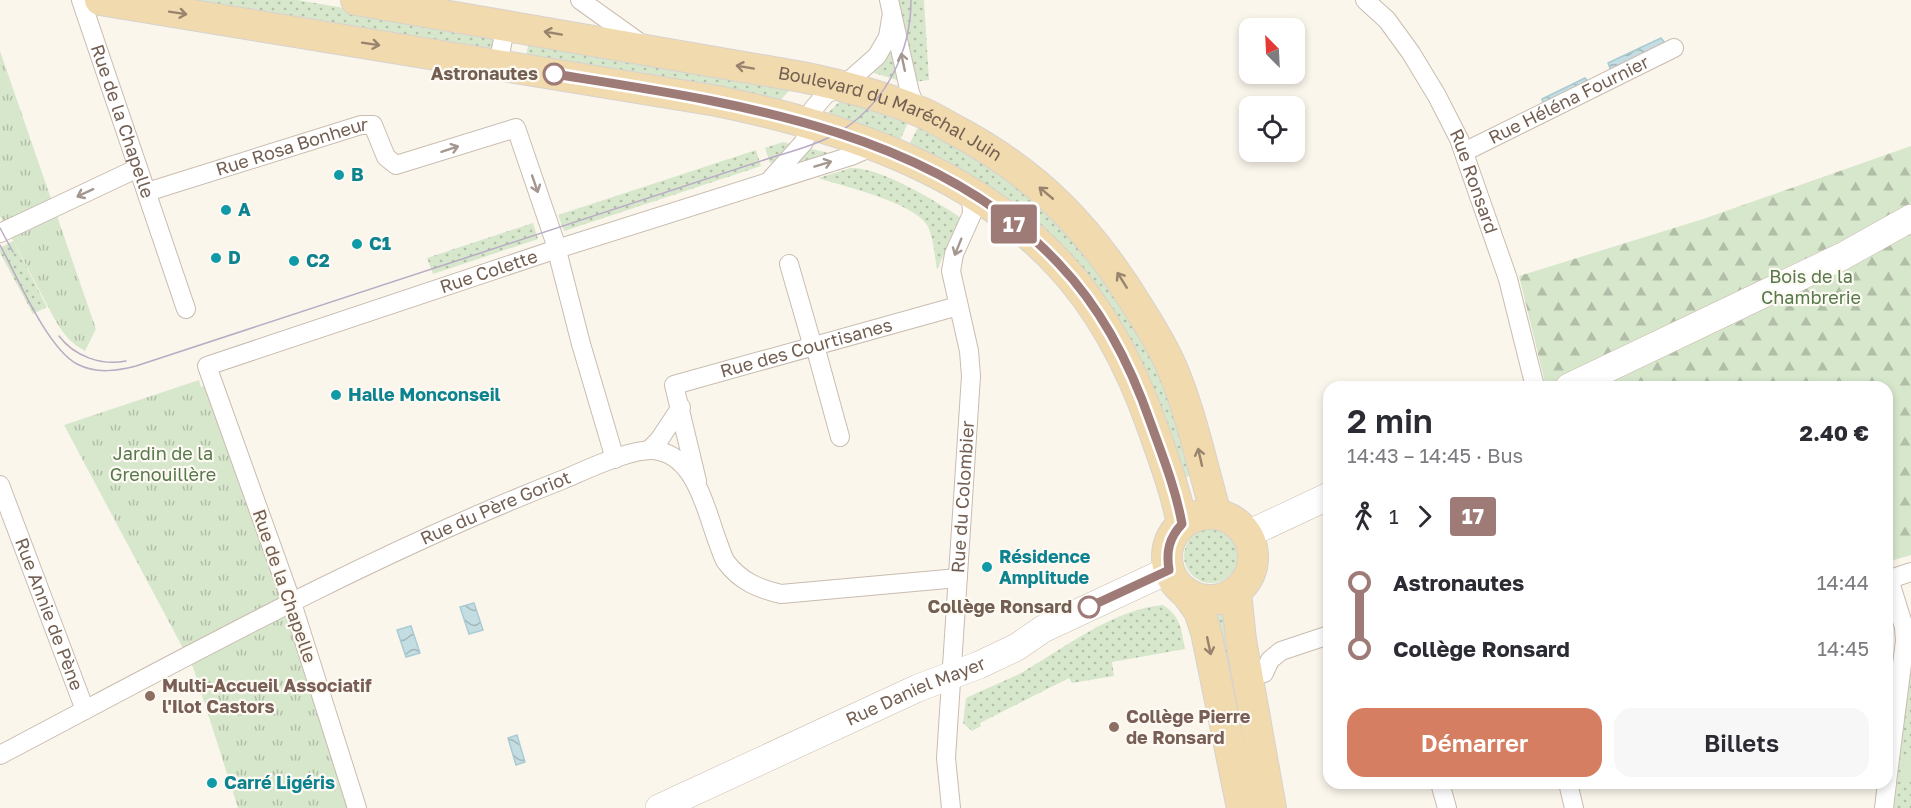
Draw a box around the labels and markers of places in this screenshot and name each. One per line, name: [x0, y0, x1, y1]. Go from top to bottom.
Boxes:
place label: Astronautes: [431, 62, 538, 84]
marker: Astronautes: [543, 63, 565, 85]
place label: B: [351, 164, 364, 186]
marker: B: [332, 168, 346, 182]
place label: A: [238, 198, 251, 220]
marker: A: [219, 203, 233, 217]
place label: C1: [369, 232, 391, 254]
marker: C1: [350, 237, 364, 251]
place label: D: [228, 246, 241, 268]
place label: C2: [306, 249, 330, 271]
marker: D: [209, 251, 223, 265]
marker: C2: [287, 254, 301, 268]
place label: Halle Monconseil: [348, 383, 501, 405]
marker: Halle Monconseil: [329, 388, 343, 402]
place label: Résidence Amplitude: [999, 545, 1091, 588]
marker: Résidence Amplitude: [980, 560, 994, 574]
place label: Collège Ronsard: [927, 595, 1072, 617]
marker: Collège Ronsard: [1078, 596, 1100, 618]
place label: Multi-Accueil Associatif l'Ilot Castors: [162, 674, 372, 717]
marker: Multi-Accueil Associatif l'Ilot Castors: [143, 689, 157, 703]
place label: Collège Pierre de Ronsard: [1126, 705, 1251, 748]
marker: Collège Pierre de Ronsard: [1107, 720, 1121, 734]
place label: Carré Ligéris: [224, 771, 335, 793]
marker: Carré Ligéris: [205, 776, 219, 790]

